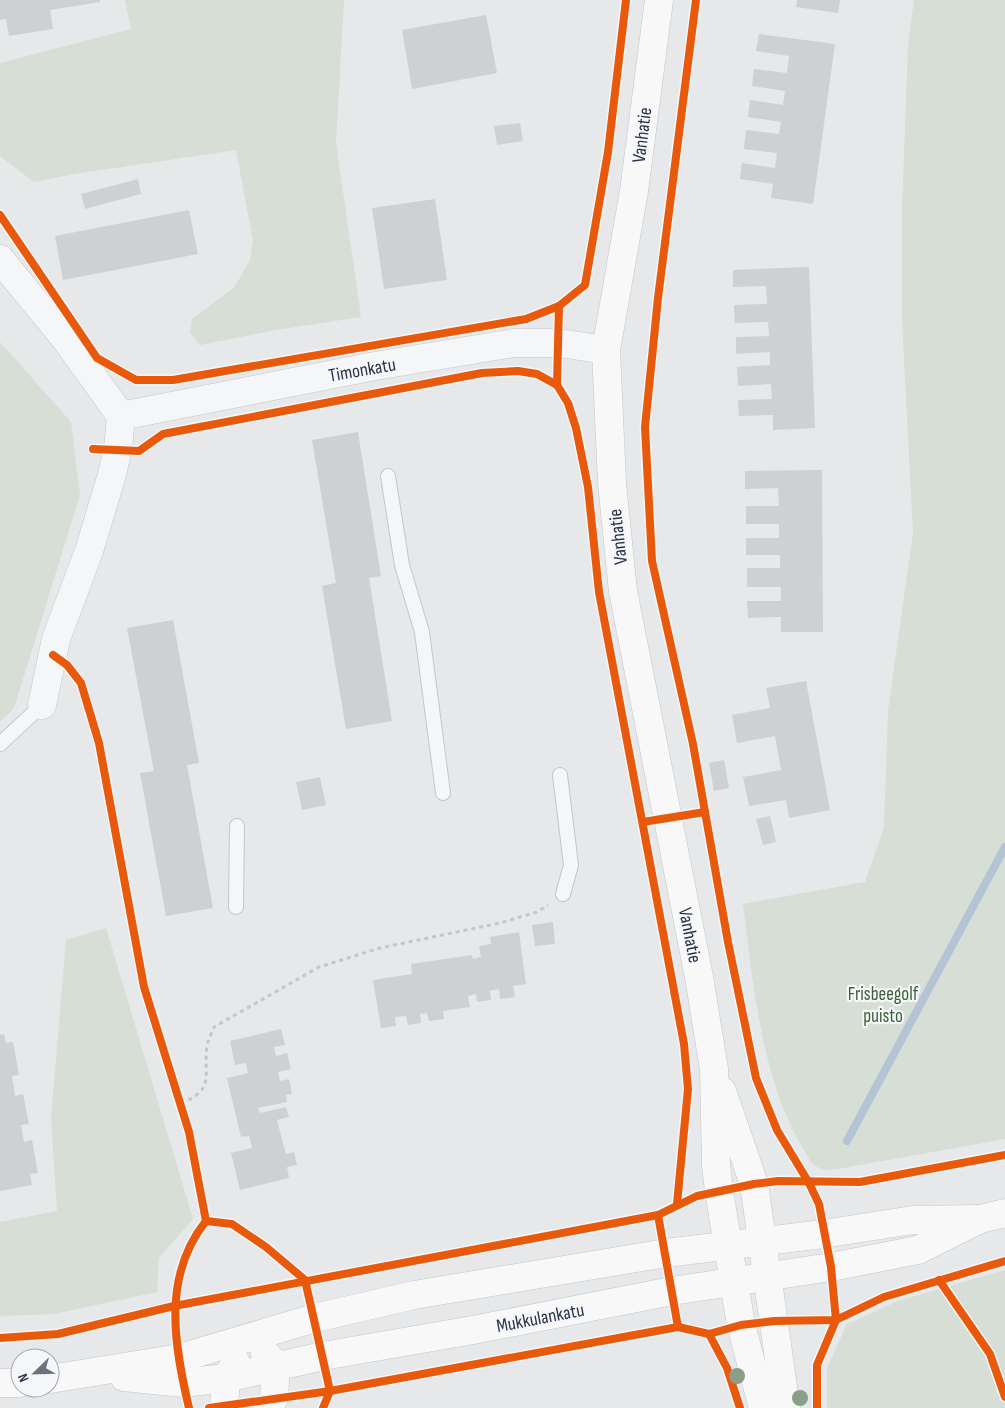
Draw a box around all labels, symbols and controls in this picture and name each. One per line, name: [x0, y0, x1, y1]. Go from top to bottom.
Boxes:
street label: Vanhatie: [628, 106, 657, 164]
street label: Timonkatu: [327, 353, 398, 388]
street label: Vanhatie: [604, 508, 633, 566]
street label: Vanhatie: [673, 906, 706, 965]
park label: Frisbeegolf puisto: [848, 983, 919, 1028]
street label: Mukkulankatu: [494, 1299, 586, 1338]
north arrow: [10, 1348, 60, 1398]
text: N: [14, 1371, 33, 1385]

